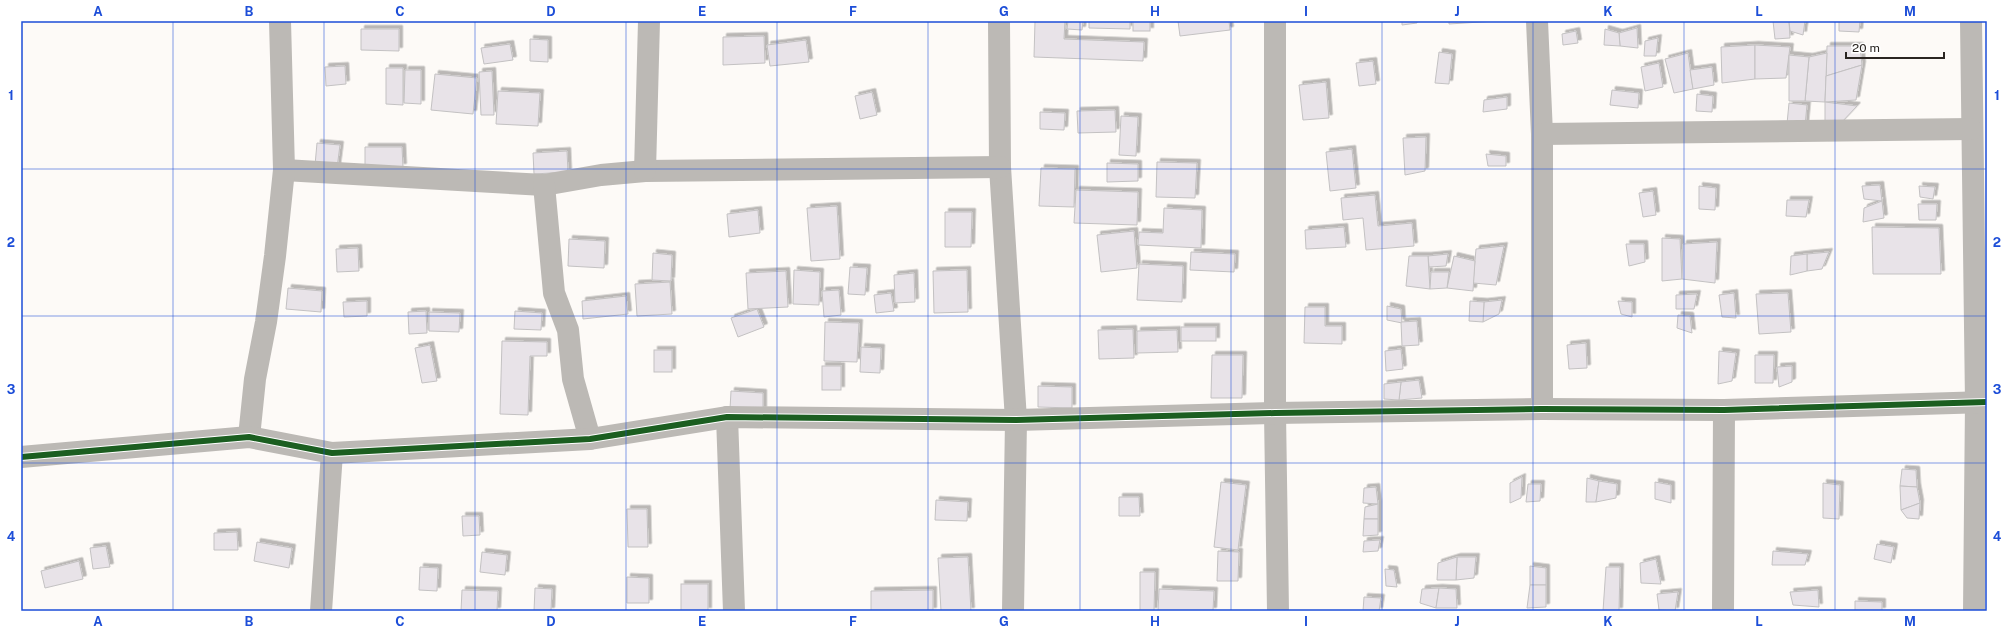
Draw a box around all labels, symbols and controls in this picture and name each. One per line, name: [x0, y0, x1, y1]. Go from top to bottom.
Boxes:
text: A: [93, 4, 103, 19]
text: B: [245, 4, 254, 19]
text: C: [395, 4, 405, 19]
text: D: [546, 4, 556, 19]
text: E: [698, 4, 706, 19]
text: F: [849, 4, 857, 19]
text: G: [999, 4, 1009, 19]
text: H: [1150, 4, 1160, 19]
text: I: [1304, 4, 1308, 19]
text: J: [1454, 4, 1460, 19]
text: K: [1603, 4, 1613, 19]
text: L: [1755, 4, 1763, 19]
text: M: [1904, 4, 1916, 19]
scale bar: [1846, 34, 1944, 60]
text: 20 m: [1852, 41, 1880, 55]
text: 1: [8, 88, 14, 103]
text: 1: [1994, 88, 2000, 103]
text: 2: [7, 235, 15, 250]
text: 2: [1993, 235, 2001, 250]
text: 3: [7, 382, 16, 397]
text: 3: [1993, 382, 2002, 397]
text: 4: [7, 529, 16, 544]
text: 4: [1993, 529, 2002, 544]
text: A: [93, 614, 103, 629]
text: B: [245, 614, 254, 629]
text: C: [395, 614, 405, 629]
text: D: [546, 614, 556, 629]
text: E: [698, 614, 706, 629]
text: F: [849, 614, 857, 629]
text: G: [999, 614, 1009, 629]
text: H: [1150, 614, 1160, 629]
text: I: [1304, 614, 1308, 629]
text: J: [1454, 614, 1460, 629]
text: K: [1603, 614, 1613, 629]
text: L: [1755, 614, 1763, 629]
text: M: [1904, 614, 1916, 629]

